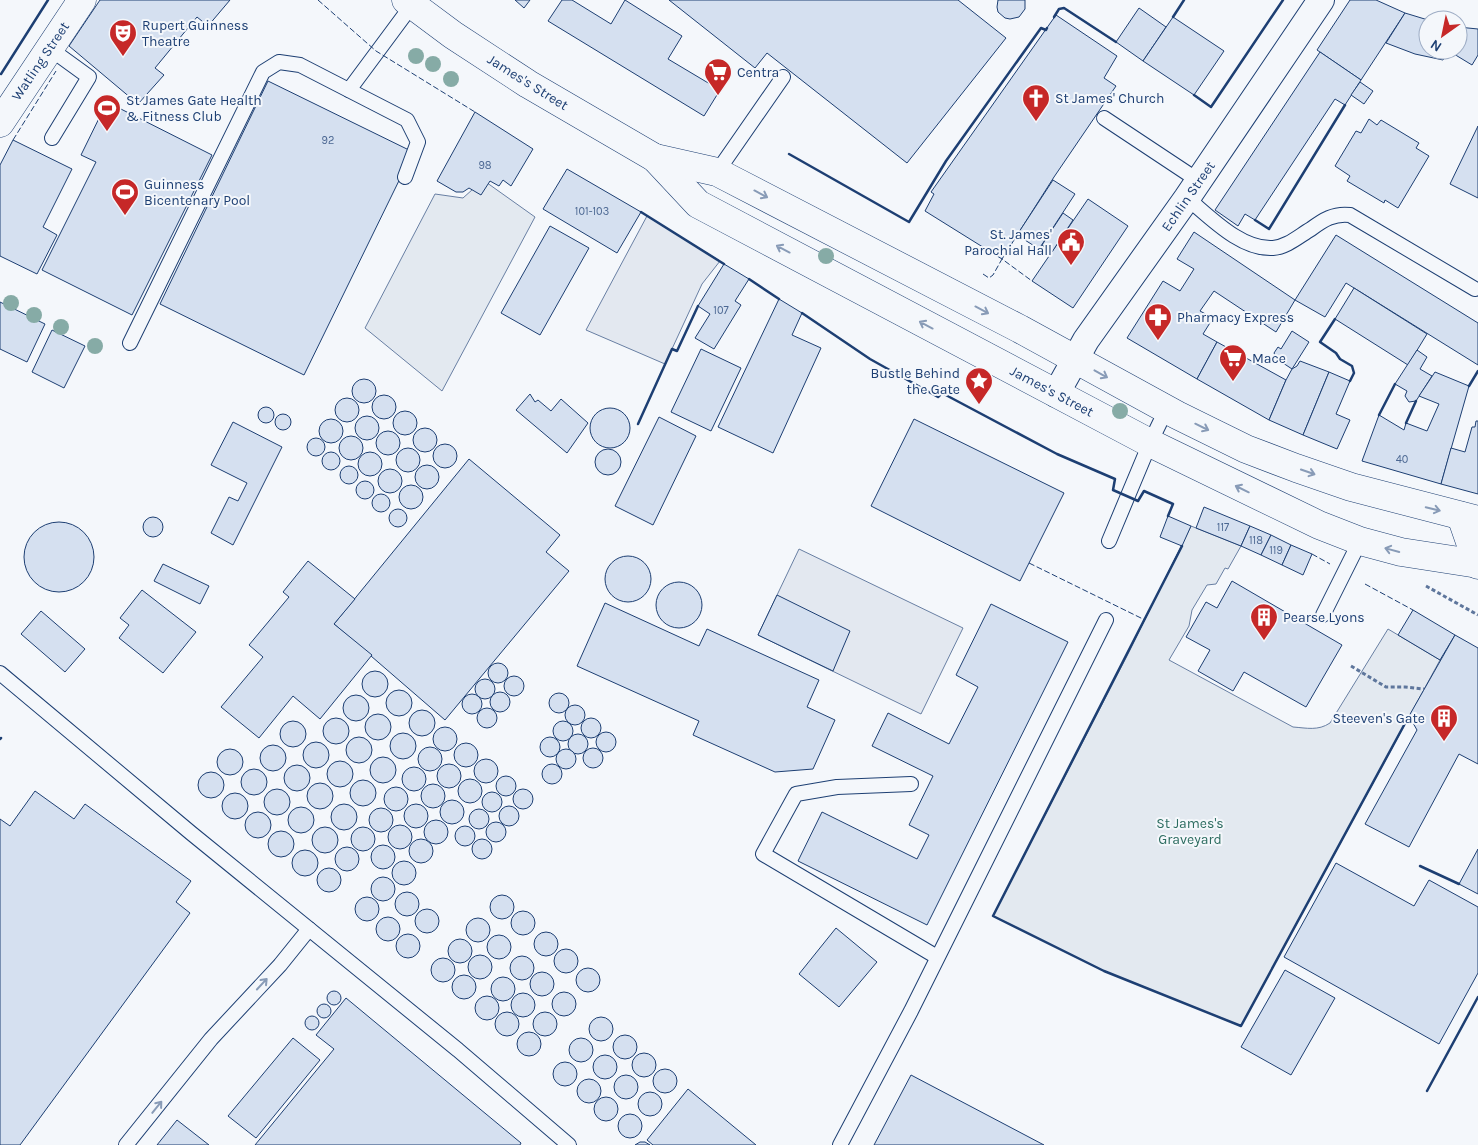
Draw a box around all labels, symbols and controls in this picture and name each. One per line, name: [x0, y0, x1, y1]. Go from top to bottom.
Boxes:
north arrow: [1418, 10, 1468, 60]
place label: Rupert Guinness Theatre: [142, 17, 249, 50]
theatre icon: Rupert Guinness Theatre: [108, 18, 138, 57]
street label: Watling Street: [8, 19, 73, 104]
text: N: [1427, 36, 1445, 55]
street label: James's Street: [484, 51, 571, 114]
supermarket icon: Centra: [703, 57, 733, 96]
place label: Centra: [737, 64, 779, 81]
church icon: St James' Church: [1021, 83, 1051, 122]
place label: St James' Church: [1055, 90, 1165, 107]
place label: St James Gate Health & Fitness Club: [126, 92, 262, 125]
sports icon: St James Gate Health & Fitness Club: [92, 93, 122, 132]
house number: 92: [322, 134, 334, 147]
street label: Echlin Street: [1158, 158, 1219, 235]
house number: 98: [478, 159, 492, 172]
place label: Guinness Bicentenary Pool: [144, 176, 250, 209]
sports icon: Guinness Bicentenary Pool: [110, 177, 140, 216]
one-way arrow: [753, 189, 768, 199]
house number: 101-103: [575, 205, 609, 218]
place label: St. James' Parochial Hall: [964, 226, 1052, 259]
public building icon: St. James' Parochial Hall: [1056, 227, 1086, 266]
one-way arrow: [776, 244, 791, 253]
pharmacy icon: Pharmacy Express: [1143, 302, 1173, 341]
house number: 107: [713, 304, 729, 317]
one-way arrow: [974, 306, 989, 315]
place label: Pharmacy Express: [1177, 309, 1294, 326]
one-way arrow: [919, 320, 934, 330]
supermarket icon: Mace: [1218, 343, 1248, 382]
place label: Mace: [1252, 350, 1286, 367]
street label: James's Street: [1007, 362, 1096, 421]
place label: Bustle Behind the Gate: [871, 365, 960, 398]
place icon: Bustle Behind the Gate: [964, 366, 994, 405]
one-way arrow: [1094, 369, 1109, 379]
one-way arrow: [1194, 423, 1209, 433]
house number: 40: [1396, 453, 1408, 466]
one-way arrow: [1300, 468, 1316, 478]
one-way arrow: [1235, 484, 1250, 493]
one-way arrow: [1424, 505, 1440, 514]
house number: 117: [1217, 521, 1229, 534]
house number: 118: [1249, 534, 1263, 547]
house number: 119: [1269, 544, 1283, 557]
one-way arrow: [1384, 545, 1400, 554]
building icon: Pearse Lyons: [1249, 602, 1279, 641]
place label: Pearse Lyons: [1283, 609, 1365, 626]
building icon: Steeven's Gate: [1429, 703, 1459, 742]
place label: Steeven's Gate: [1332, 710, 1425, 727]
park label: St James's Graveyard: [1156, 815, 1224, 848]
one-way arrow: [256, 977, 268, 990]
one-way arrow: [151, 1101, 162, 1114]

